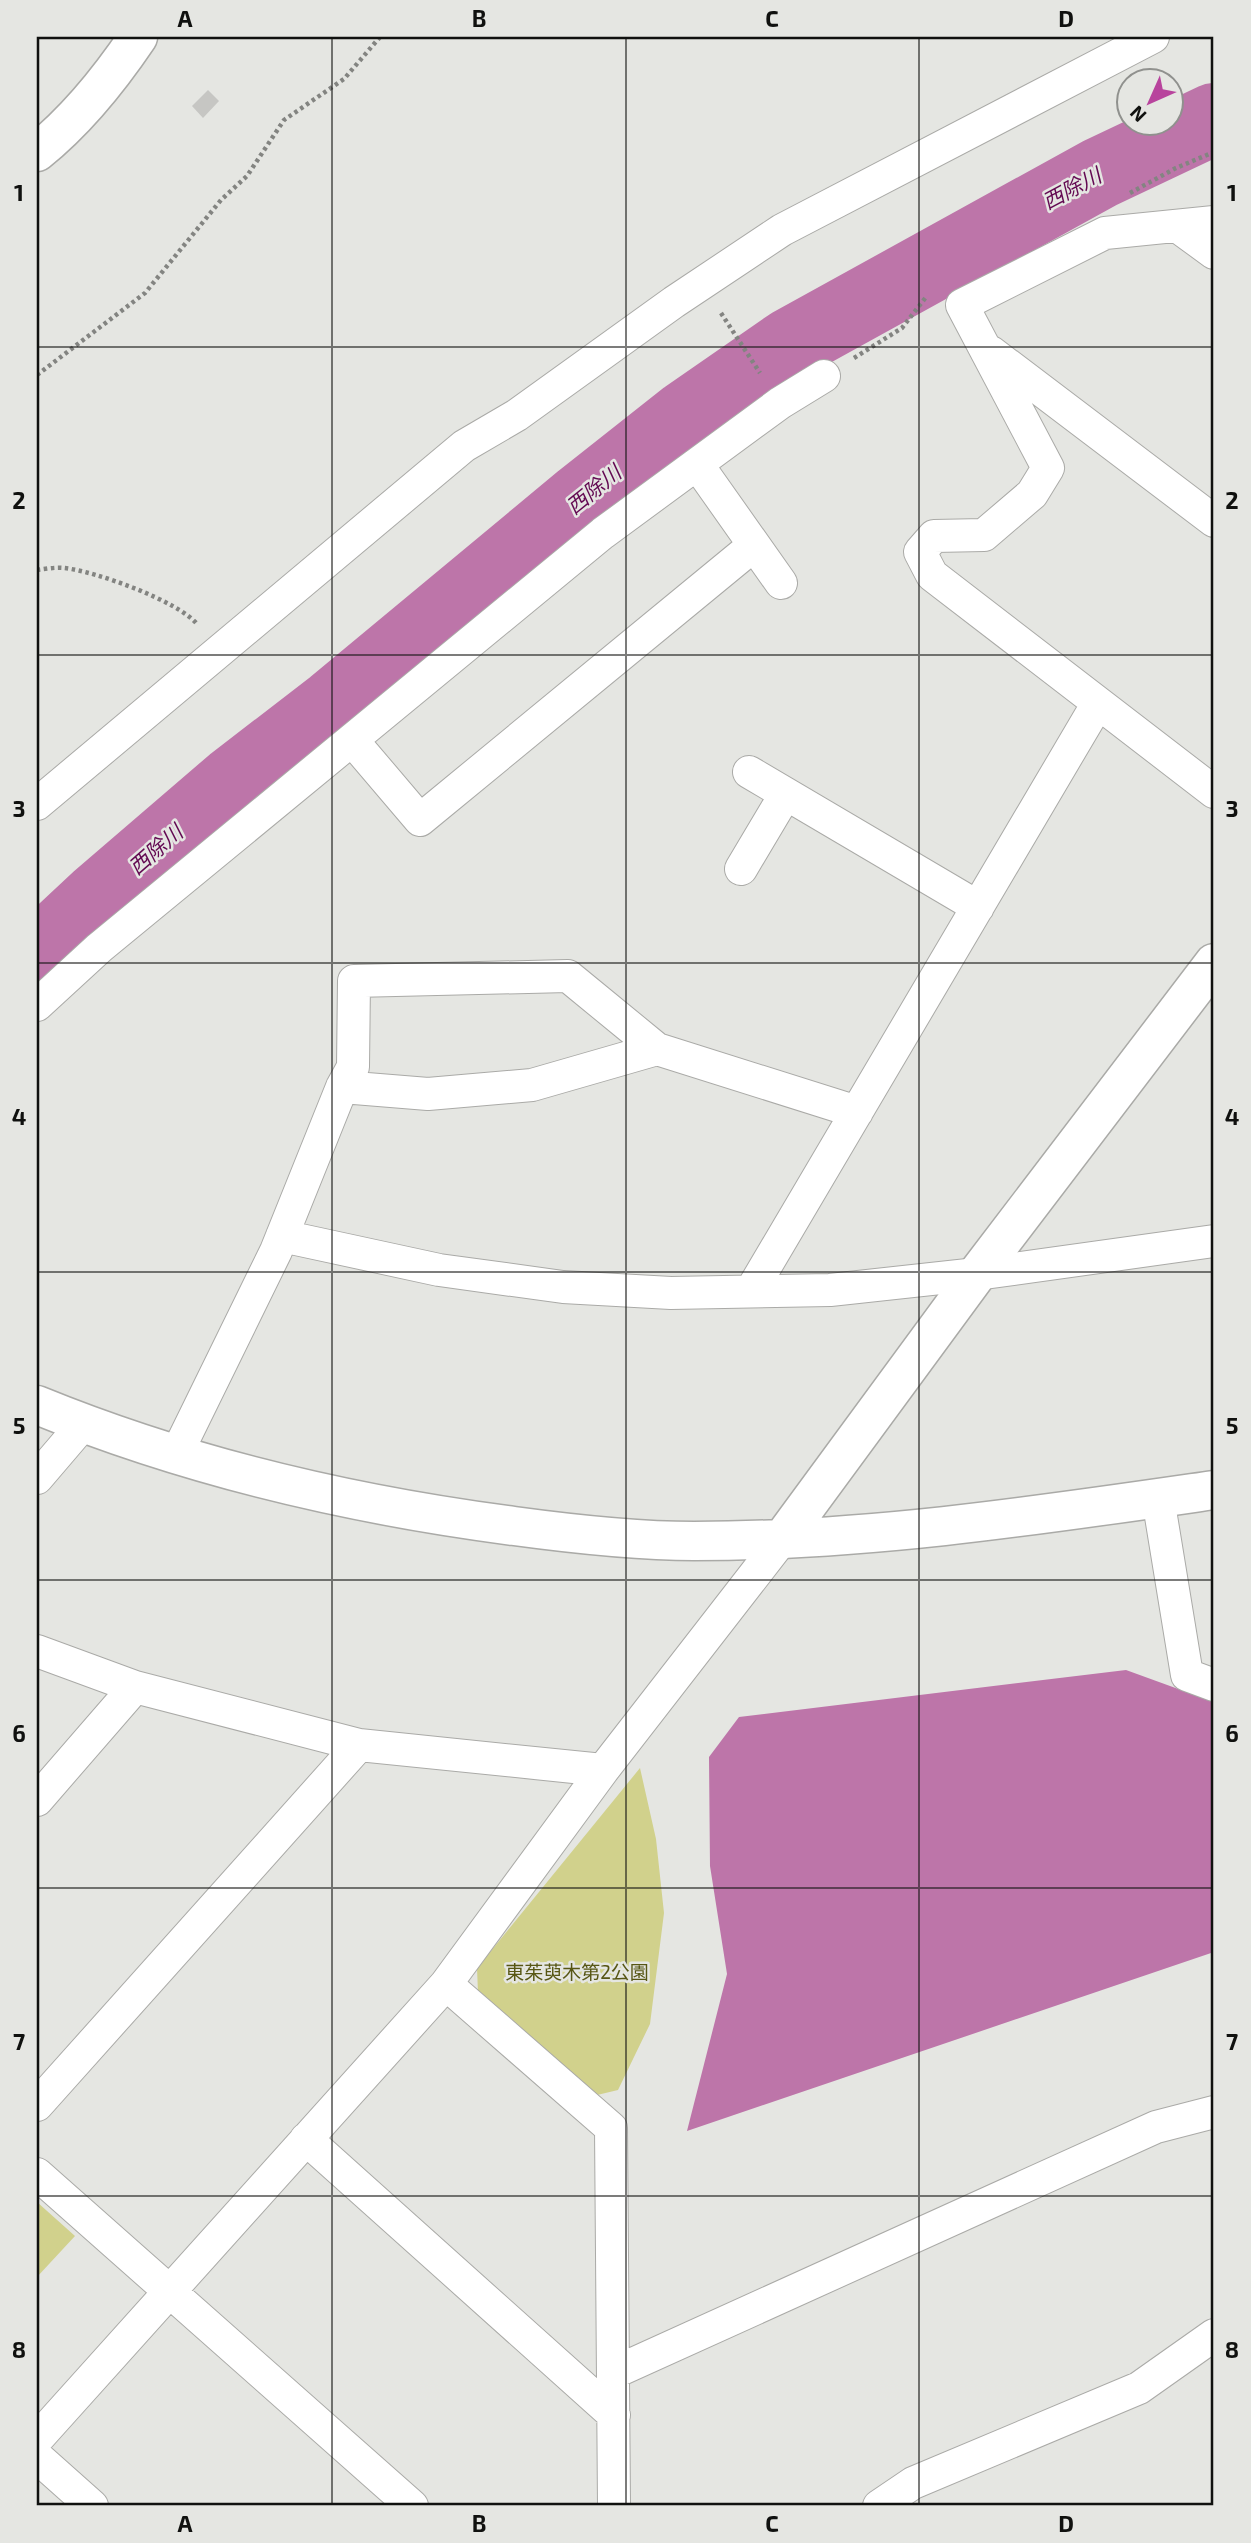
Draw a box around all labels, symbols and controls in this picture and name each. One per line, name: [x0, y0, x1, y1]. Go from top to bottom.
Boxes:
text: A: [177, 4, 193, 32]
text: B: [472, 4, 486, 32]
text: C: [765, 4, 779, 32]
text: D: [1058, 4, 1074, 32]
north arrow: [1114, 66, 1184, 136]
text: N: [1125, 101, 1151, 127]
water label: 西除川: [1038, 161, 1107, 214]
text: 1: [14, 178, 24, 206]
text: 1: [1227, 178, 1237, 206]
water label: 西除川: [561, 458, 627, 518]
text: 2: [12, 486, 26, 514]
text: 2: [1225, 486, 1239, 514]
text: 3: [12, 794, 26, 822]
text: 3: [1225, 794, 1239, 822]
water label: 西除川: [123, 817, 188, 879]
text: 4: [12, 1102, 26, 1130]
text: 4: [1225, 1102, 1239, 1130]
text: 5: [13, 1411, 25, 1439]
text: 5: [1226, 1411, 1238, 1439]
text: 6: [12, 1719, 26, 1747]
text: 6: [1225, 1719, 1239, 1747]
park label: 東茱萸木第2公園: [505, 1960, 649, 1983]
text: 7: [13, 2027, 25, 2055]
text: 7: [1226, 2027, 1238, 2055]
text: 8: [12, 2335, 26, 2363]
text: 8: [1225, 2335, 1239, 2363]
text: A: [177, 2509, 193, 2537]
text: B: [472, 2509, 486, 2537]
text: C: [765, 2509, 779, 2537]
text: D: [1058, 2509, 1074, 2537]

